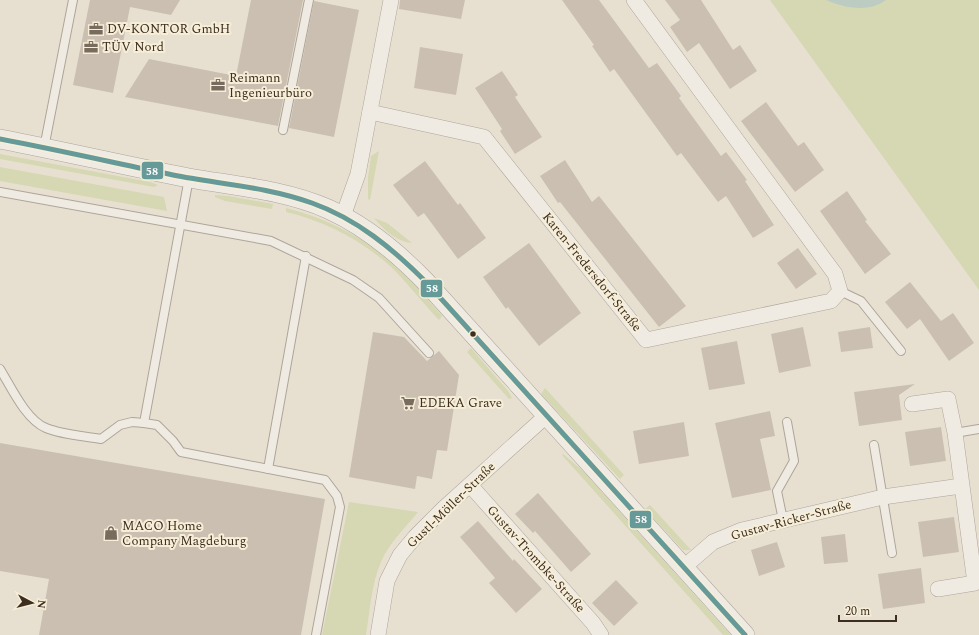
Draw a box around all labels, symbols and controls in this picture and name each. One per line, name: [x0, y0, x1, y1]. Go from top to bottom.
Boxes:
place label: DV-KONTOR GmbH: [107, 19, 230, 39]
office icon: DV-KONTOR GmbH: [88, 21, 104, 37]
place label: TÜV Nord: [102, 37, 164, 57]
office icon: TÜV Nord: [83, 39, 99, 55]
place label: Reimann Ingenieurbüro: [229, 68, 312, 103]
office icon: Reimann Ingenieurbüro: [210, 77, 226, 93]
line badge: 58: [141, 161, 164, 180]
text: 58: [146, 163, 158, 180]
street label: Karen-Fredersdorf-Straße: [537, 208, 647, 336]
line badge: 58: [420, 279, 443, 298]
text: 58: [426, 280, 438, 297]
unlabelled marker: [468, 329, 478, 339]
place label: EDEKA Grave: [419, 393, 502, 413]
supermarket icon: EDEKA Grave: [400, 395, 416, 411]
street label: Gustl-Möller-Straße: [402, 457, 500, 553]
street label: Gustav-Ricker-Straße: [728, 494, 854, 546]
street label: Gustav-Trombke-Straße: [482, 501, 590, 617]
line badge: 58: [629, 510, 652, 529]
text: 58: [635, 511, 647, 528]
place label: MACO Home Company Magdeburg: [122, 516, 246, 551]
shop icon: MACO Home Company Magdeburg: [103, 525, 119, 541]
north arrow: [12, 583, 52, 623]
scale bar: [839, 597, 896, 623]
text: N: [32, 599, 50, 610]
text: 20 m: [845, 602, 870, 621]

